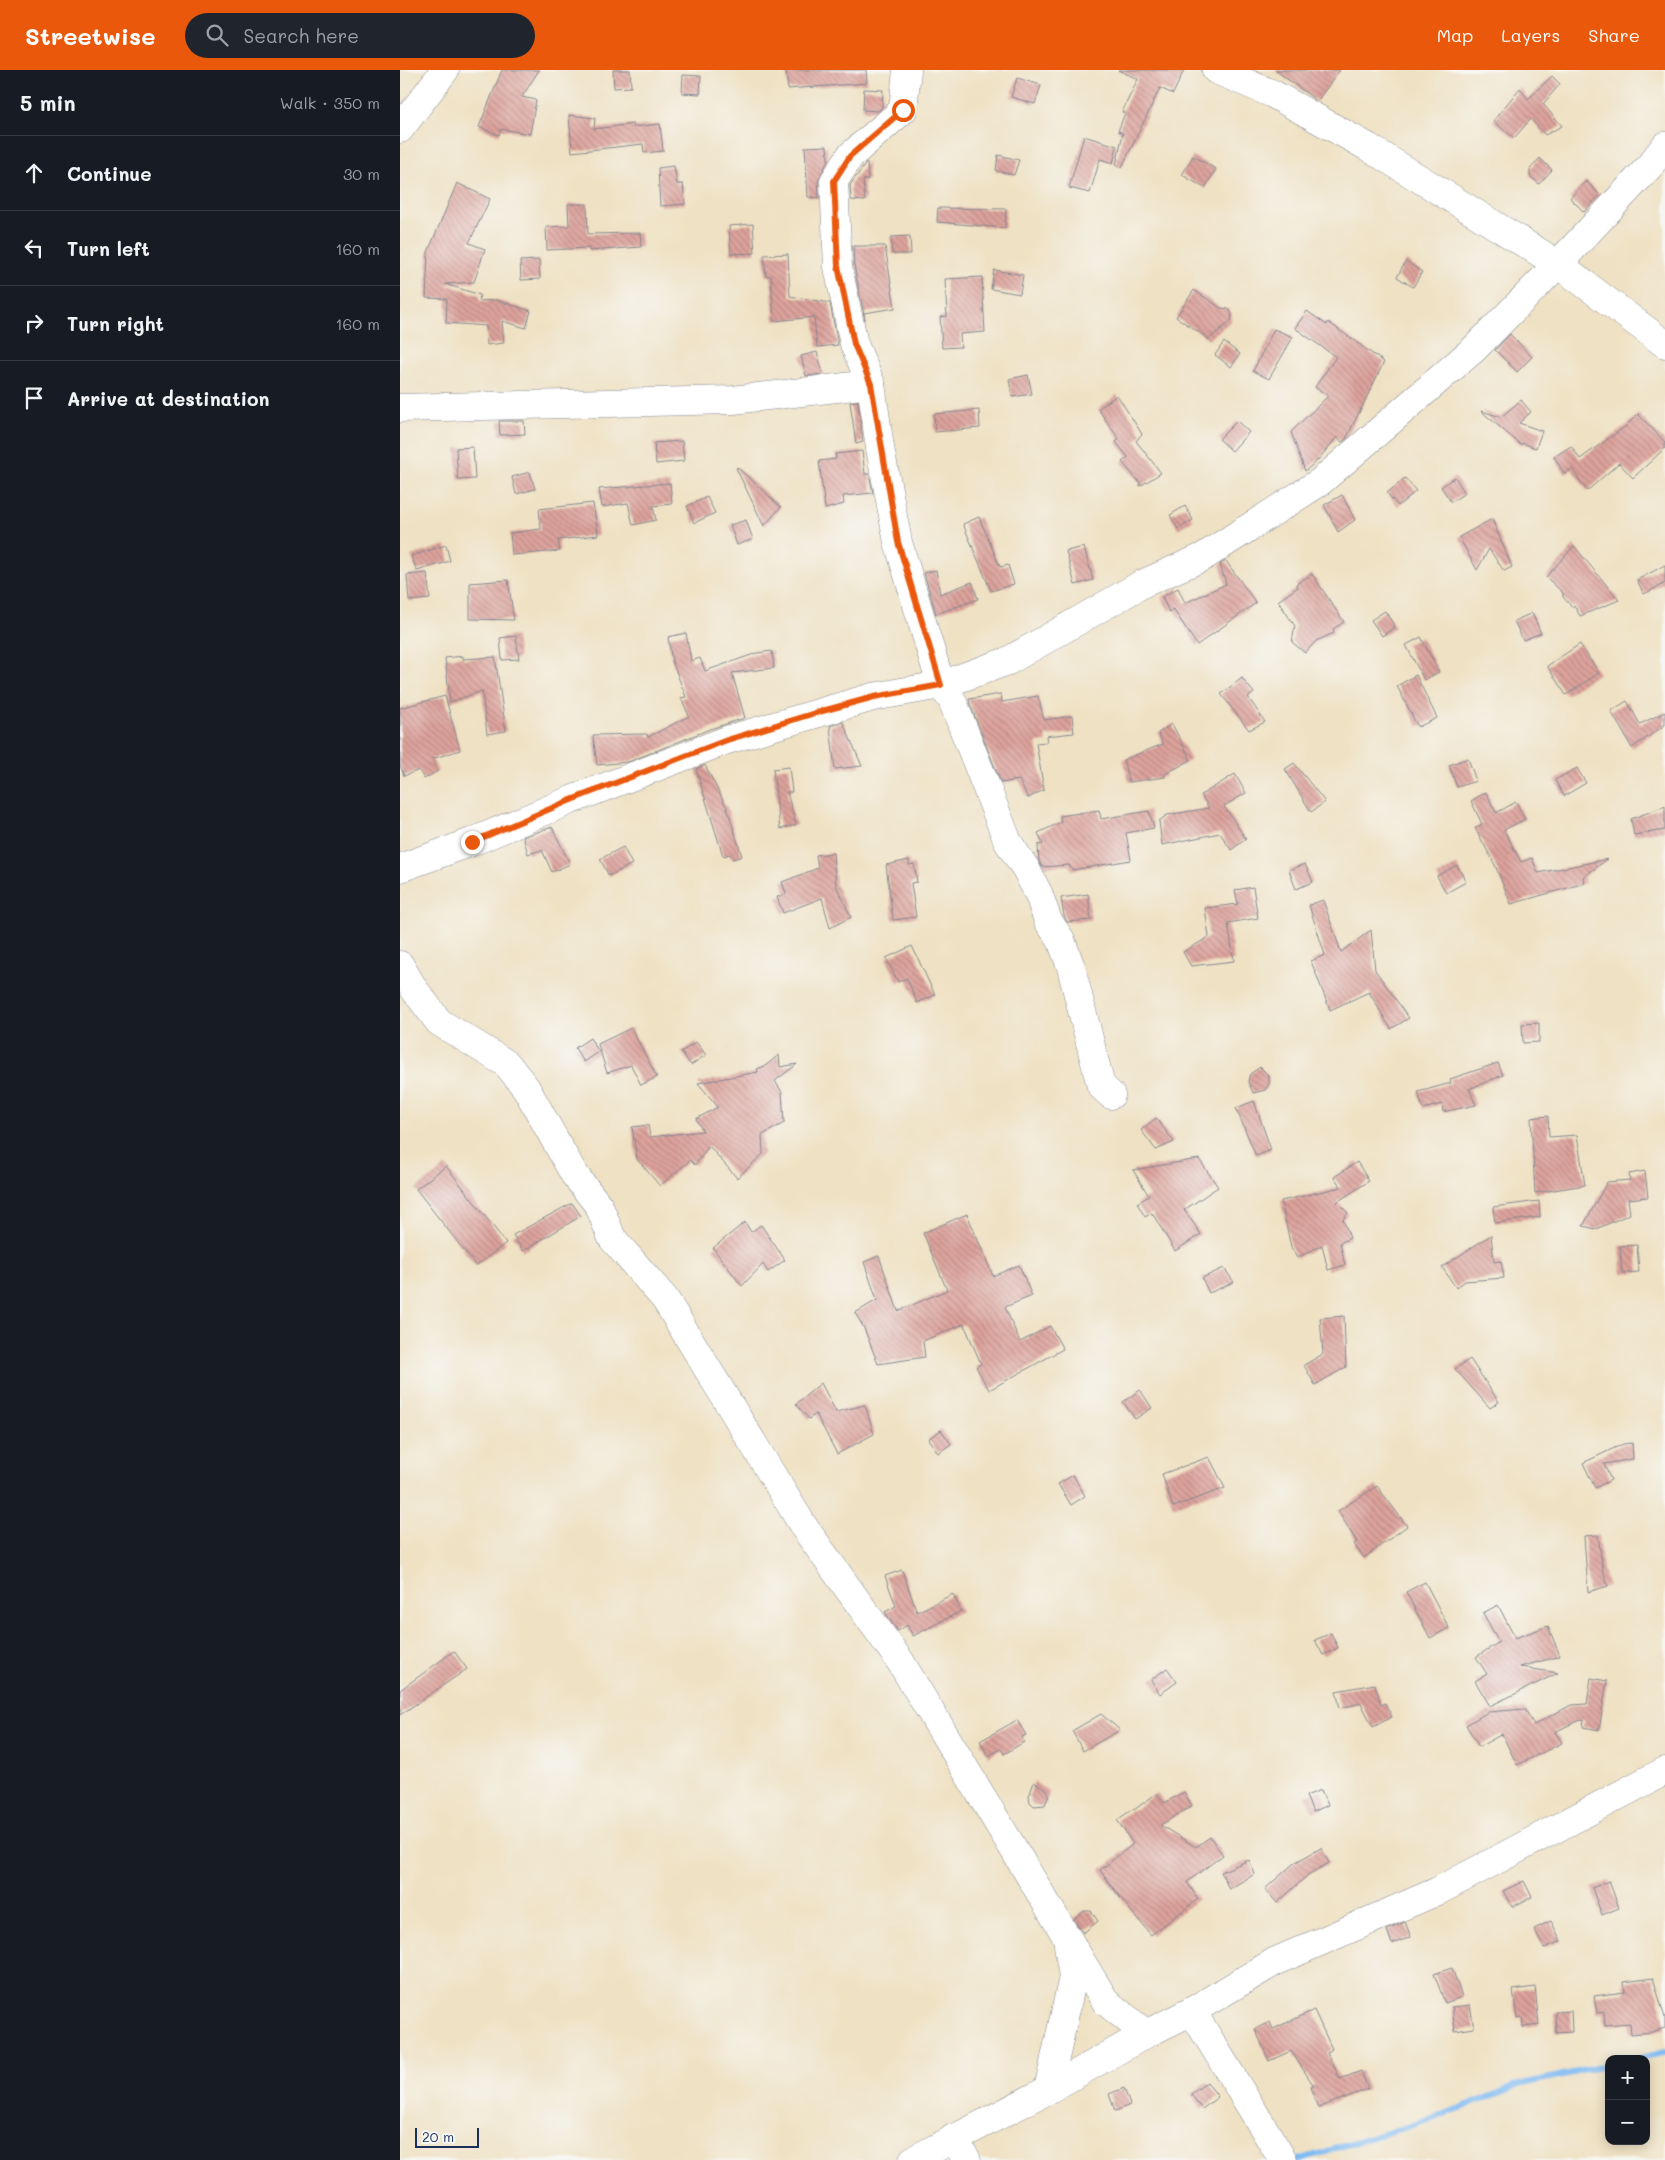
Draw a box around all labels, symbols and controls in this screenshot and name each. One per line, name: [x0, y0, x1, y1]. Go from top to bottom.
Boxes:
search box: [185, 13, 535, 58]
text: Streetwise: [25, 20, 155, 51]
icon: search: [203, 21, 231, 49]
text: Search here: [243, 23, 359, 48]
text: Map: [1437, 23, 1473, 47]
text: Layers: [1501, 23, 1560, 47]
text: Share: [1588, 23, 1640, 47]
text: 5 min: [20, 89, 76, 116]
text: Walk · 350 m: [280, 92, 380, 113]
route start: [892, 99, 915, 122]
icon: ahead: [20, 159, 48, 187]
text: Continue: [67, 161, 152, 186]
text: 30 m: [343, 163, 380, 184]
icon: left: [20, 234, 48, 262]
text: Turn left: [67, 236, 150, 261]
text: 160 m: [335, 238, 380, 259]
icon: right: [20, 309, 48, 337]
text: Turn right: [67, 311, 164, 336]
text: 160 m: [335, 313, 380, 334]
icon: arrive: [20, 384, 48, 412]
text: Arrive at destination: [67, 386, 270, 411]
route end: [461, 831, 484, 854]
map controls: [1605, 2055, 1650, 2145]
button: +: [1605, 2055, 1650, 2100]
button: −: [1605, 2100, 1650, 2145]
scale bar: [415, 2125, 479, 2148]
text: 20 m: [422, 2127, 454, 2146]

